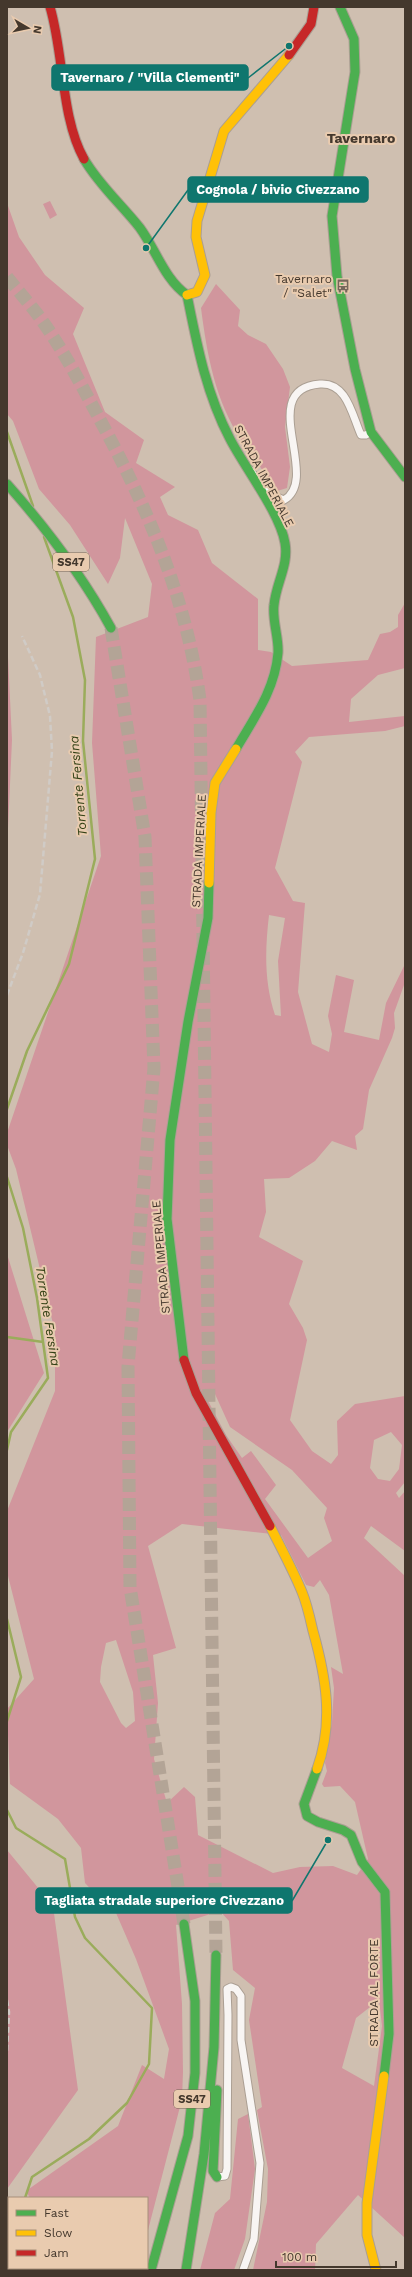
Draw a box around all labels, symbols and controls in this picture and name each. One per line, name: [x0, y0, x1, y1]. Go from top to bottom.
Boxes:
north arrow: [8, 8, 48, 48]
text: N: [30, 24, 44, 35]
callout: Tavernaro / "Villa Clementi": [52, 65, 248, 90]
text: Tavernaro / "Villa Clementi": [60, 70, 240, 85]
district label: Tavernaro: [327, 130, 395, 146]
callout: Cognola / bivio Civezzano: [188, 177, 368, 202]
text: Cognola / bivio Civezzano: [196, 182, 360, 197]
place label: Tavernaro / "Salet": [275, 272, 332, 300]
bus stop icon: Tavernaro / "Salet": [335, 278, 351, 294]
street label: STRADA IMPERIALE: [231, 423, 297, 530]
road number: SS47: [53, 553, 89, 571]
water label: Torrente Fersina: [66, 735, 90, 837]
street label: STRADA IMPERIALE: [189, 794, 209, 908]
street label: STRADA IMPERIALE: [149, 1200, 173, 1314]
water label: Torrente Fersina: [33, 1265, 63, 1367]
callout: Tagliata stradale superiore Civezzano: [36, 1888, 292, 1913]
text: Tagliata stradale superiore Civezzano: [44, 1893, 284, 1908]
street label: STRADA AL FORTE: [367, 1939, 381, 2047]
road number: SS47: [174, 2090, 210, 2108]
legend: [8, 2197, 148, 2269]
text: Fast: [44, 2206, 69, 2220]
text: Slow: [44, 2226, 72, 2240]
scale bar: [276, 2243, 396, 2269]
text: Jam: [44, 2246, 69, 2260]
text: 100 m: [282, 2250, 317, 2264]

